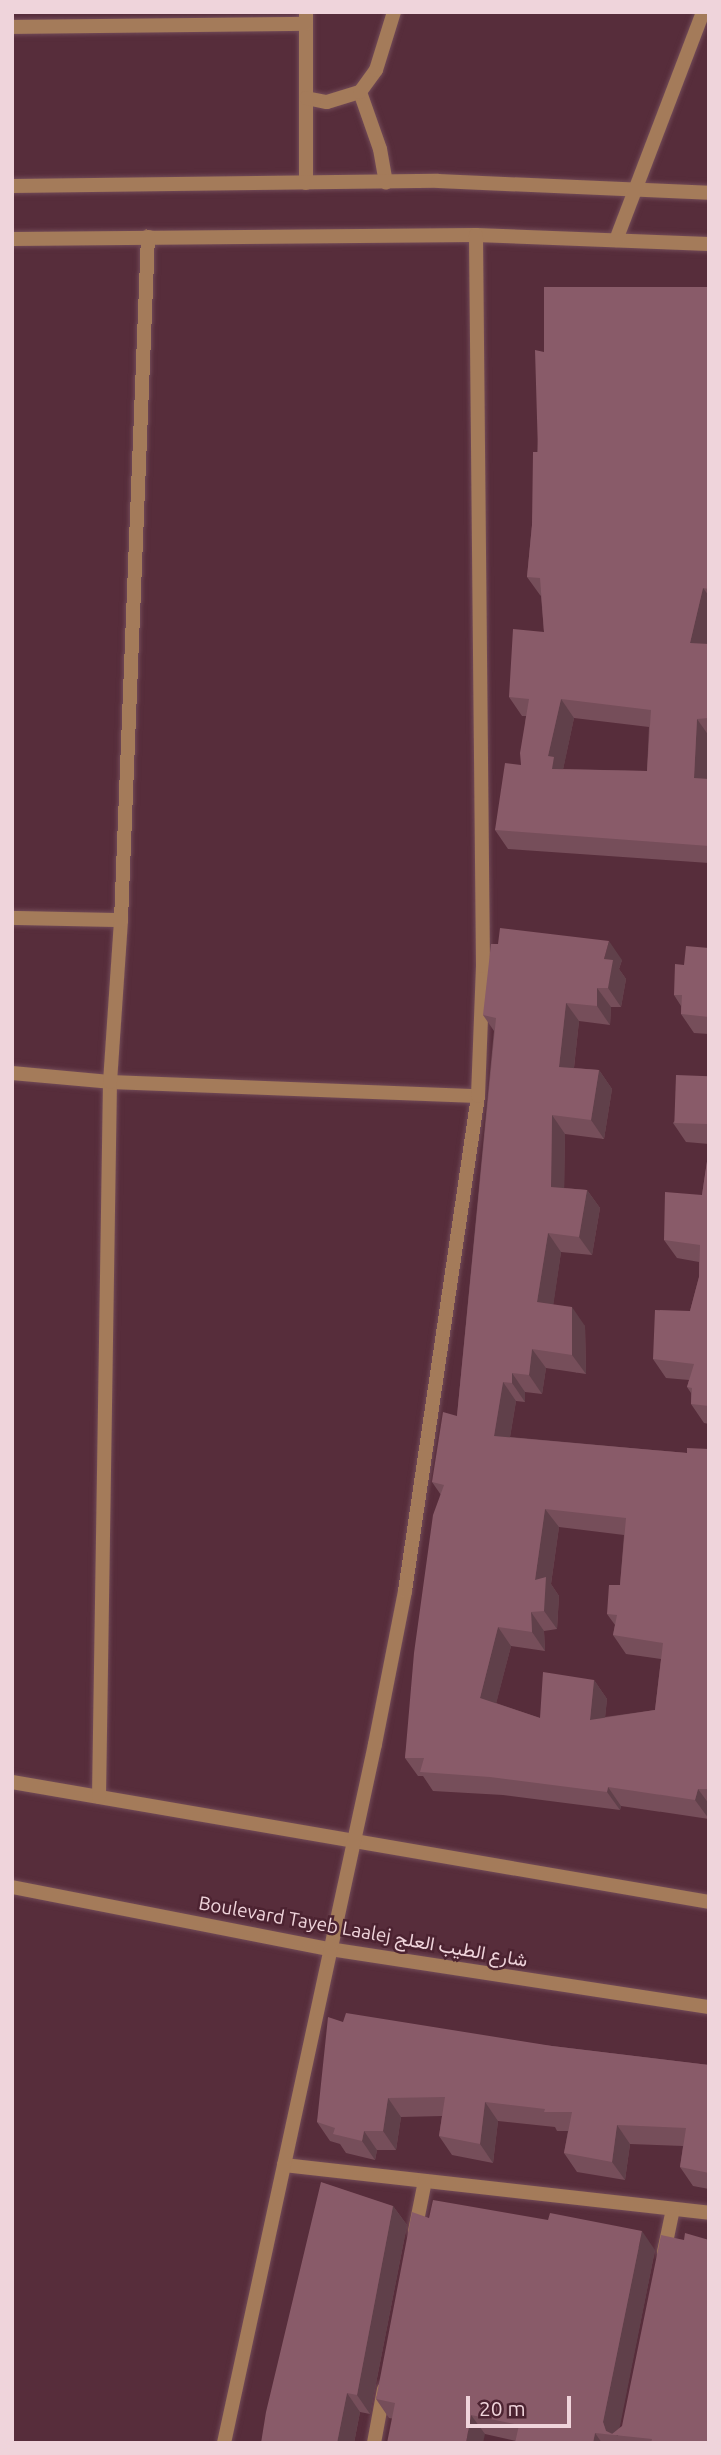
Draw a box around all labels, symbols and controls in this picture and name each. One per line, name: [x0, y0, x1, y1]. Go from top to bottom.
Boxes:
street label: Boulevard Tayeb Laalej شارع الطيب العلج: [197, 1892, 529, 1972]
scale bar: [469, 2382, 574, 2426]
text: 20 m: [479, 2396, 526, 2420]

